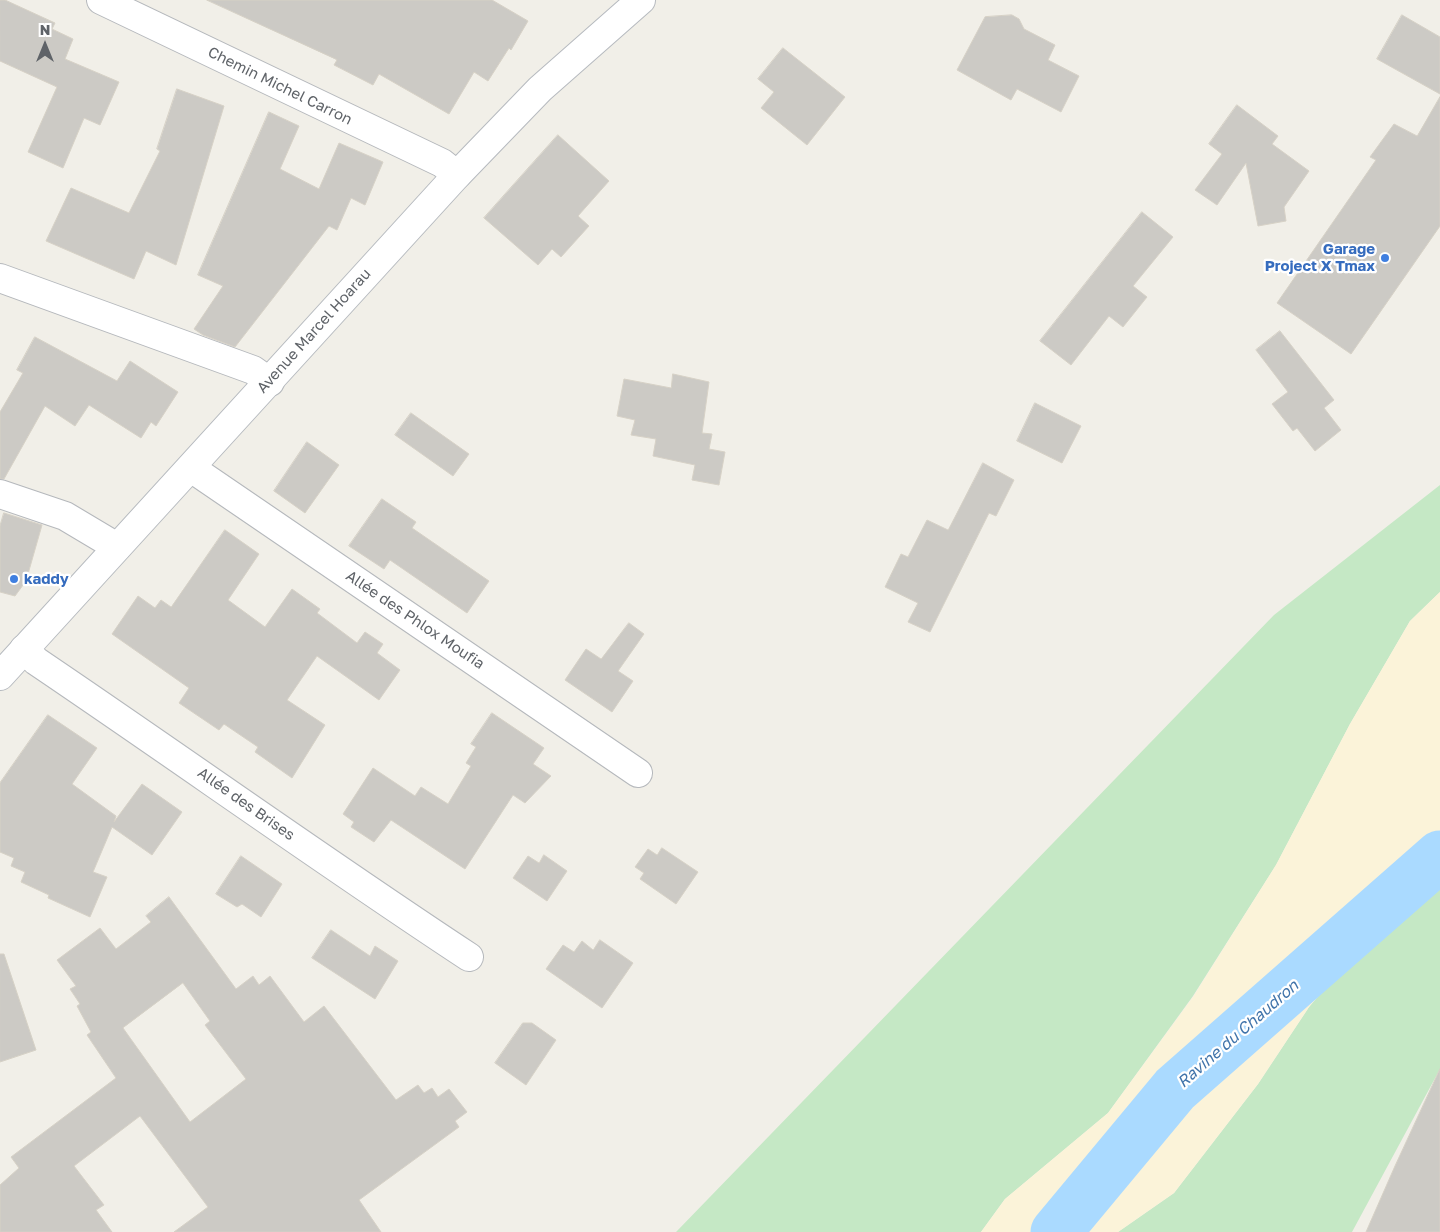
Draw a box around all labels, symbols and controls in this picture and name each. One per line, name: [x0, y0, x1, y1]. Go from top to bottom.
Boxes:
north arrow: [20, 20, 70, 70]
text: N: [40, 21, 50, 38]
street label: Chemin Michel Carron: [205, 43, 355, 129]
place label: Garage Project X Tmax: [1265, 240, 1375, 275]
marker: Garage Project X Tmax: [1379, 252, 1391, 264]
street label: Avenue Marcel Hoarau: [253, 265, 375, 397]
street label: Allée des Phlox Moufia: [342, 567, 488, 673]
place label: kaddy: [24, 570, 69, 588]
marker: kaddy: [8, 573, 20, 585]
street label: Allée des Brises: [194, 764, 298, 844]
water label: Ravine du Chaudron: [1174, 976, 1302, 1092]

